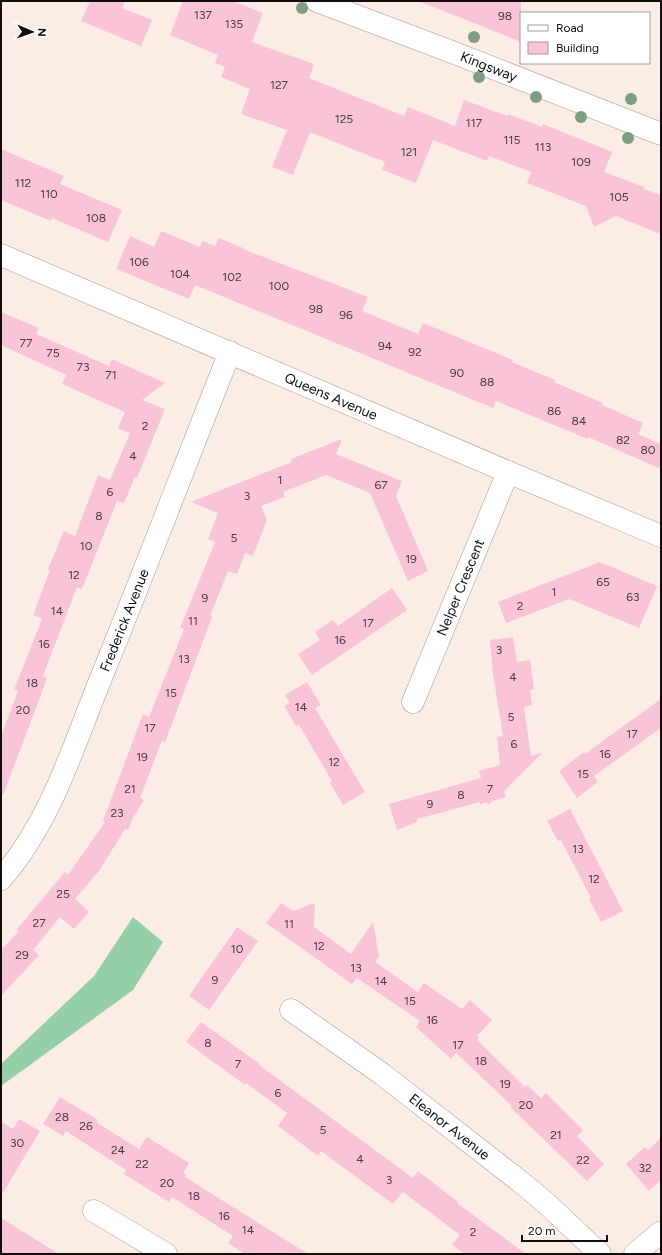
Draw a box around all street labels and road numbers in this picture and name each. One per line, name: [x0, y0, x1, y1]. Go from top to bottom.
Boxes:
street label: Kingsway: [458, 48, 520, 86]
street label: Queens Avenue: [282, 369, 380, 424]
street label: Nelper Crescent: [433, 536, 488, 638]
street label: Frederick Avenue: [96, 566, 152, 674]
street label: Eleanor Avenue: [406, 1090, 494, 1164]

